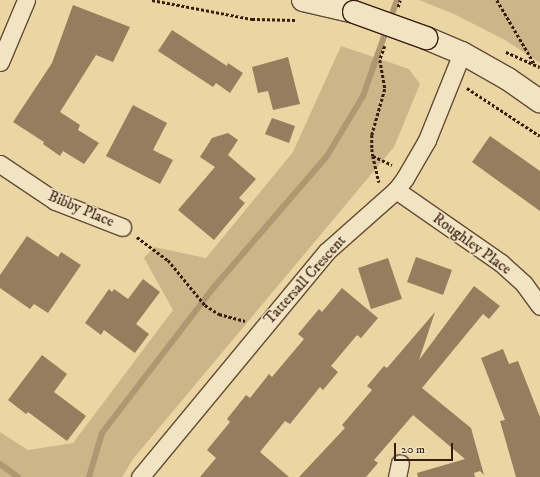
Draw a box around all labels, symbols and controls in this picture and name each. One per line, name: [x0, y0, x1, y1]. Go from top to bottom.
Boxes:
street label: Bibby Place: [45, 187, 117, 231]
street label: Roughley Place: [429, 209, 515, 279]
street label: Tattersall Crescent: [260, 232, 350, 328]
scale bar: [396, 435, 455, 461]
text: 20 m: [401, 442, 425, 457]

